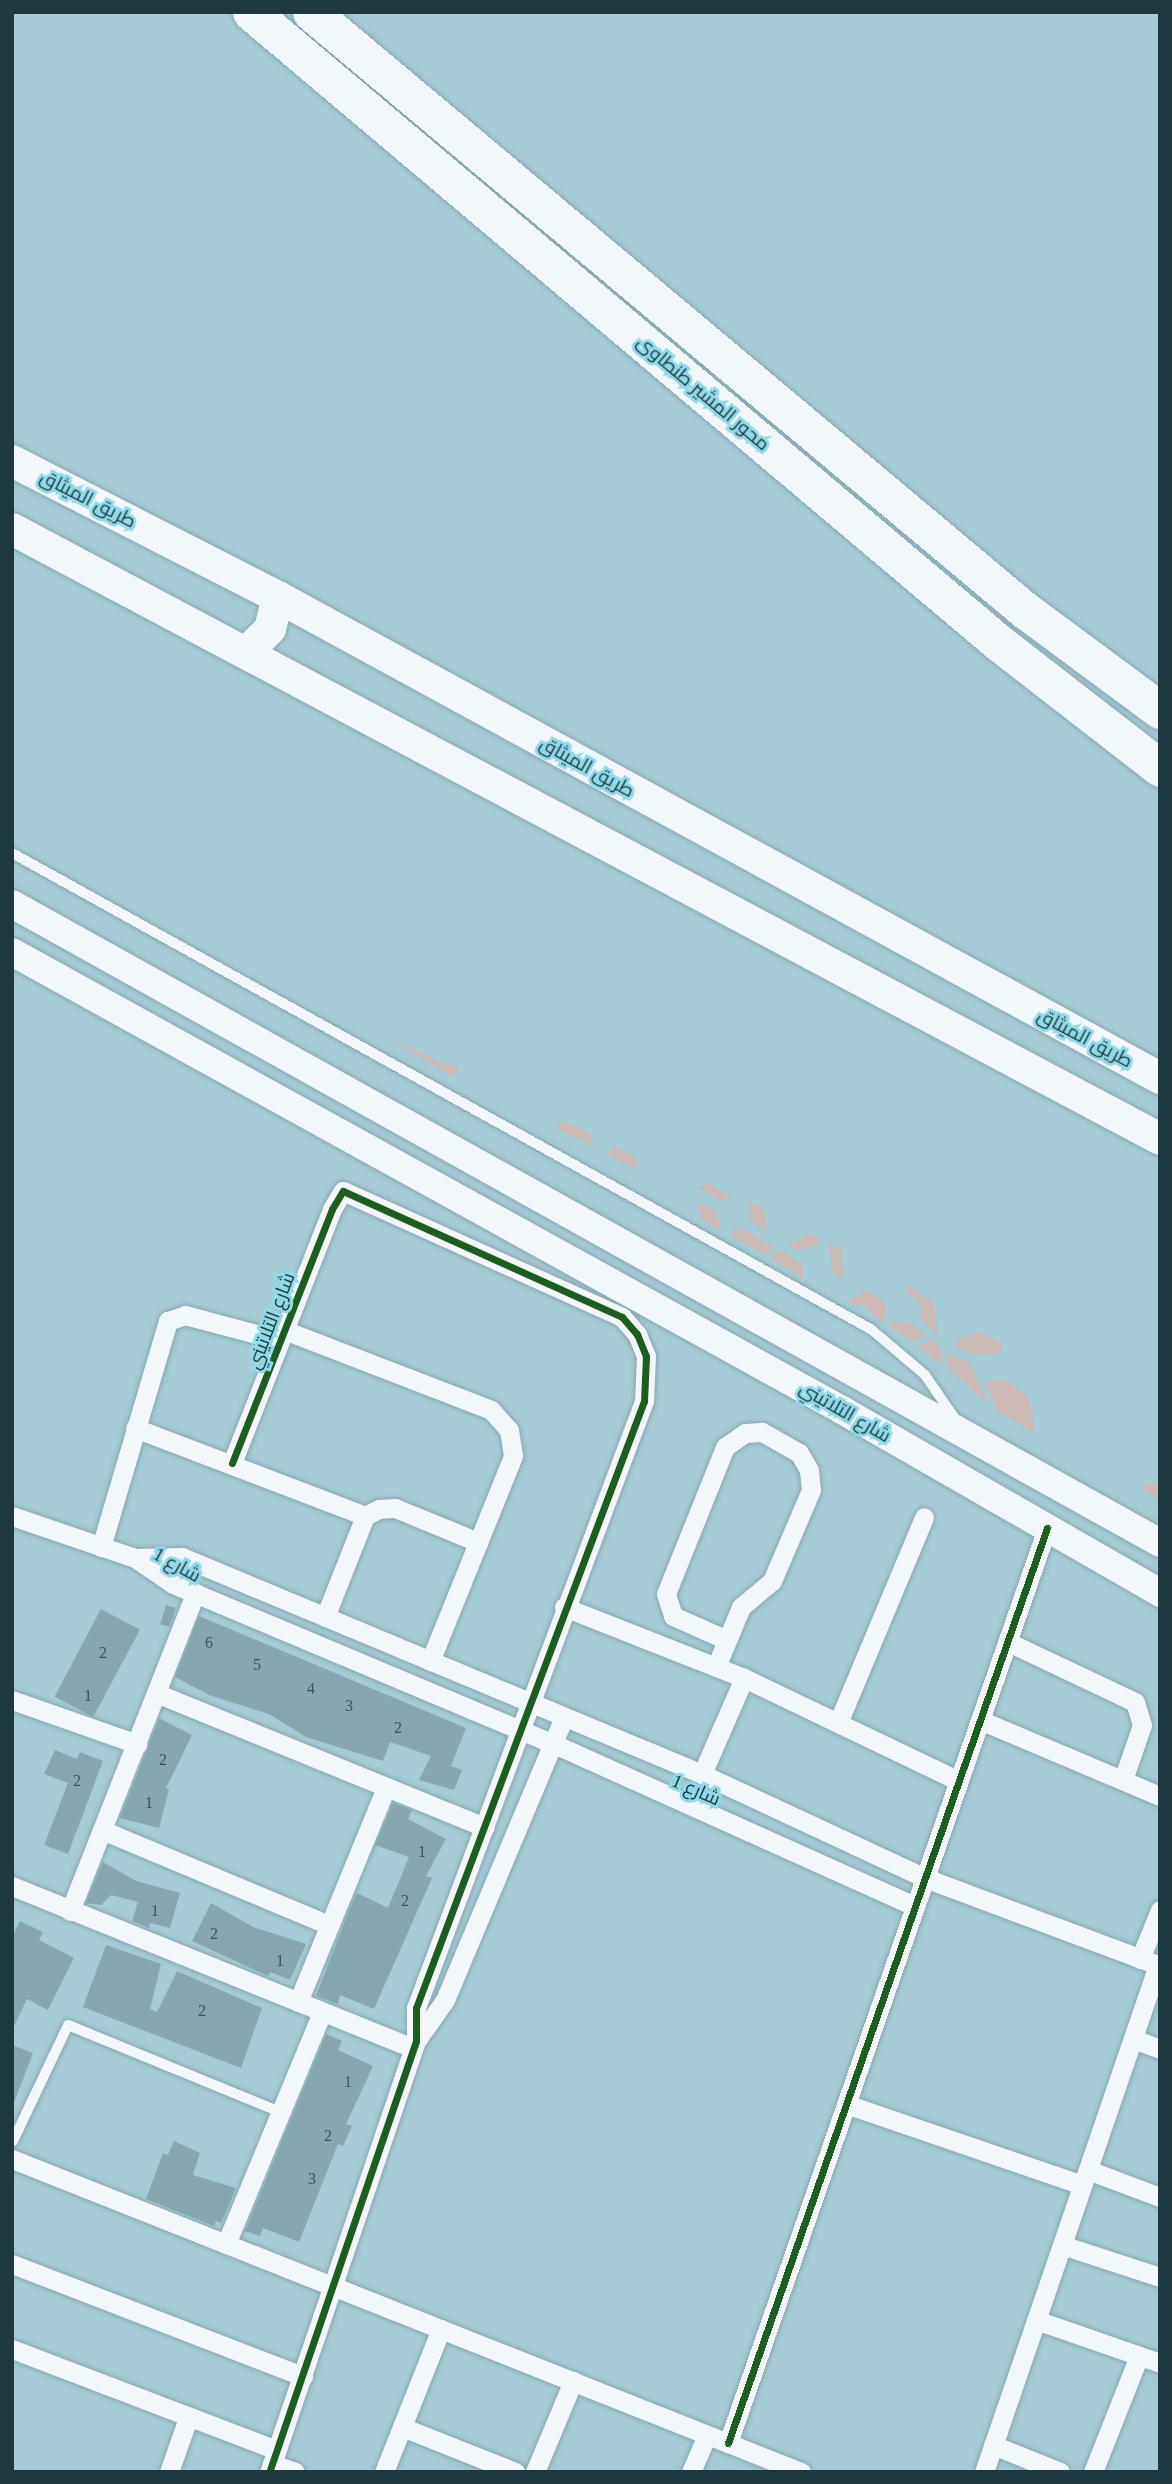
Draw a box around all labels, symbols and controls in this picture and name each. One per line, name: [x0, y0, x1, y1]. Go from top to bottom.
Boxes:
street label: محور المشير طنطاوى: [632, 331, 774, 455]
street label: طريق الميثاق: [36, 465, 140, 533]
street label: طريق الميثاق: [536, 732, 638, 802]
street label: طريق الميثاق: [1034, 1003, 1136, 1073]
street label: شارع التلاتيني: [242, 1269, 300, 1373]
street label: شارع التلاتيني: [795, 1377, 895, 1447]
street label: شارع 1: [149, 1543, 205, 1587]
house number: 6: [205, 1633, 213, 1653]
house number: 2: [99, 1643, 107, 1663]
house number: 5: [253, 1655, 261, 1675]
house number: 4: [307, 1679, 315, 1699]
house number: 1: [84, 1686, 92, 1706]
house number: 3: [345, 1696, 353, 1716]
house number: 2: [394, 1718, 402, 1738]
house number: 2: [159, 1750, 167, 1770]
street label: شارع 1: [668, 1769, 724, 1811]
house number: 2: [73, 1771, 81, 1791]
house number: 1: [145, 1793, 153, 1813]
house number: 1: [418, 1842, 426, 1862]
house number: 2: [401, 1891, 409, 1911]
house number: 1: [151, 1901, 159, 1921]
house number: 2: [210, 1924, 218, 1944]
house number: 1: [276, 1951, 284, 1971]
house number: 2: [198, 2001, 206, 2021]
house number: 1: [344, 2072, 352, 2092]
house number: 2: [324, 2126, 332, 2146]
house number: 3: [308, 2169, 316, 2189]

